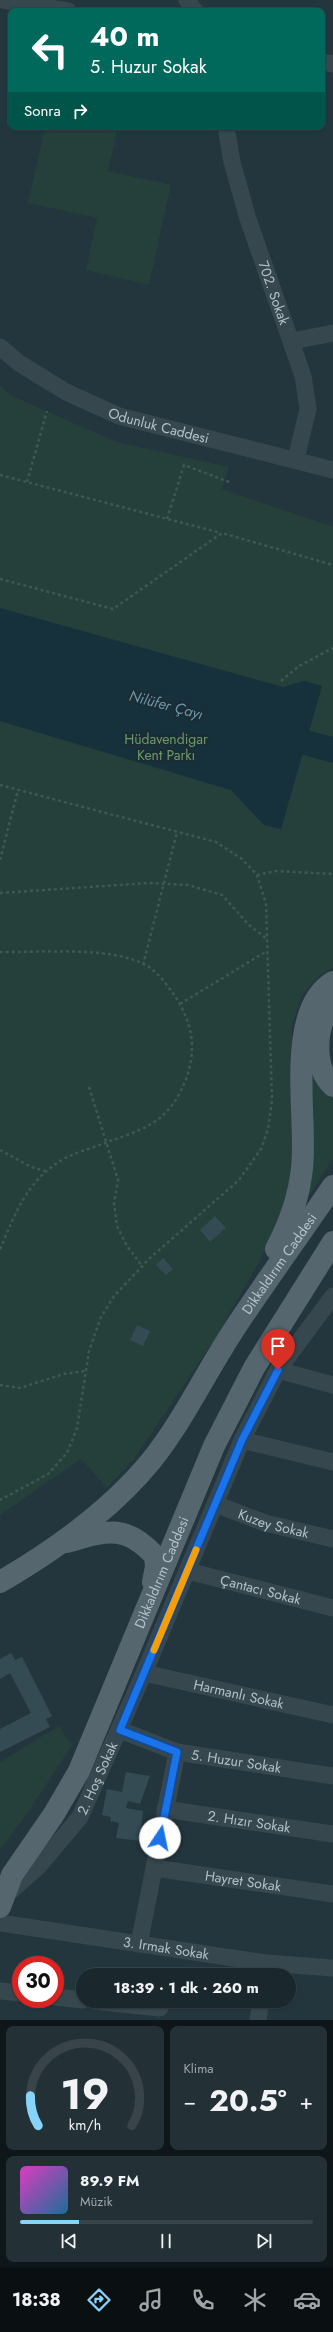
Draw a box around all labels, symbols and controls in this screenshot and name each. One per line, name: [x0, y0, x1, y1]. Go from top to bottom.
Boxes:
text: 40 m: [90, 16, 159, 57]
icon: left: [24, 24, 76, 76]
text: 5. Huzur Sokak: [90, 54, 207, 80]
text: Sonra: [24, 100, 61, 122]
icon: right: [69, 100, 91, 122]
street label: 702. Sokak: [253, 258, 295, 328]
street label: Odunluk Caddesi: [105, 402, 211, 448]
water label: Nilüfer Çayı: [127, 685, 206, 725]
park label: Hüdavendigar Kent Parkı: [124, 729, 208, 765]
street label: Dikkaldırım Caddesi: [237, 1209, 322, 1318]
pin: [261, 1329, 295, 1370]
icon: arrive: [267, 1335, 289, 1357]
street label: Kuzey Sokak: [235, 1504, 312, 1543]
street label: Dikkaldırım Caddesi: [129, 1513, 194, 1631]
street label: Çantacı Sokak: [218, 1570, 304, 1610]
street label: Harmanlı Sokak: [192, 1674, 287, 1714]
street label: 2. Hoş Sokak: [72, 1738, 123, 1818]
street label: 5. Huzur Sokak: [190, 1744, 283, 1778]
street label: 2. Hızır Sokak: [206, 1805, 293, 1838]
position arrow: [139, 1817, 181, 1859]
street label: Hayret Sokak: [204, 1866, 283, 1896]
street label: 3. Irmak Sokak: [122, 1932, 211, 1964]
speed limit sign: 30: [12, 1956, 64, 2008]
text: 18:39 · 1 dk · 260 m: [113, 1977, 259, 1999]
text: Klima: [184, 2059, 214, 2078]
text: 19: [60, 2064, 109, 2125]
text: 20.5°: [209, 2079, 287, 2122]
text: −: [184, 2085, 196, 2117]
text: +: [299, 2085, 313, 2117]
text: km/h: [69, 2115, 101, 2135]
text: 89.9 FM: [80, 2170, 139, 2192]
text: Müzik: [80, 2192, 112, 2211]
icon: previous: [58, 2230, 80, 2252]
icon: pause: [155, 2230, 177, 2252]
icon: next: [253, 2230, 275, 2252]
icon: directions: [85, 2286, 113, 2314]
icon: music: [137, 2286, 165, 2314]
icon: phone: [189, 2286, 217, 2314]
icon: climate: [241, 2286, 269, 2314]
icon: car: [293, 2286, 321, 2314]
text: 18:38: [12, 2287, 61, 2313]

